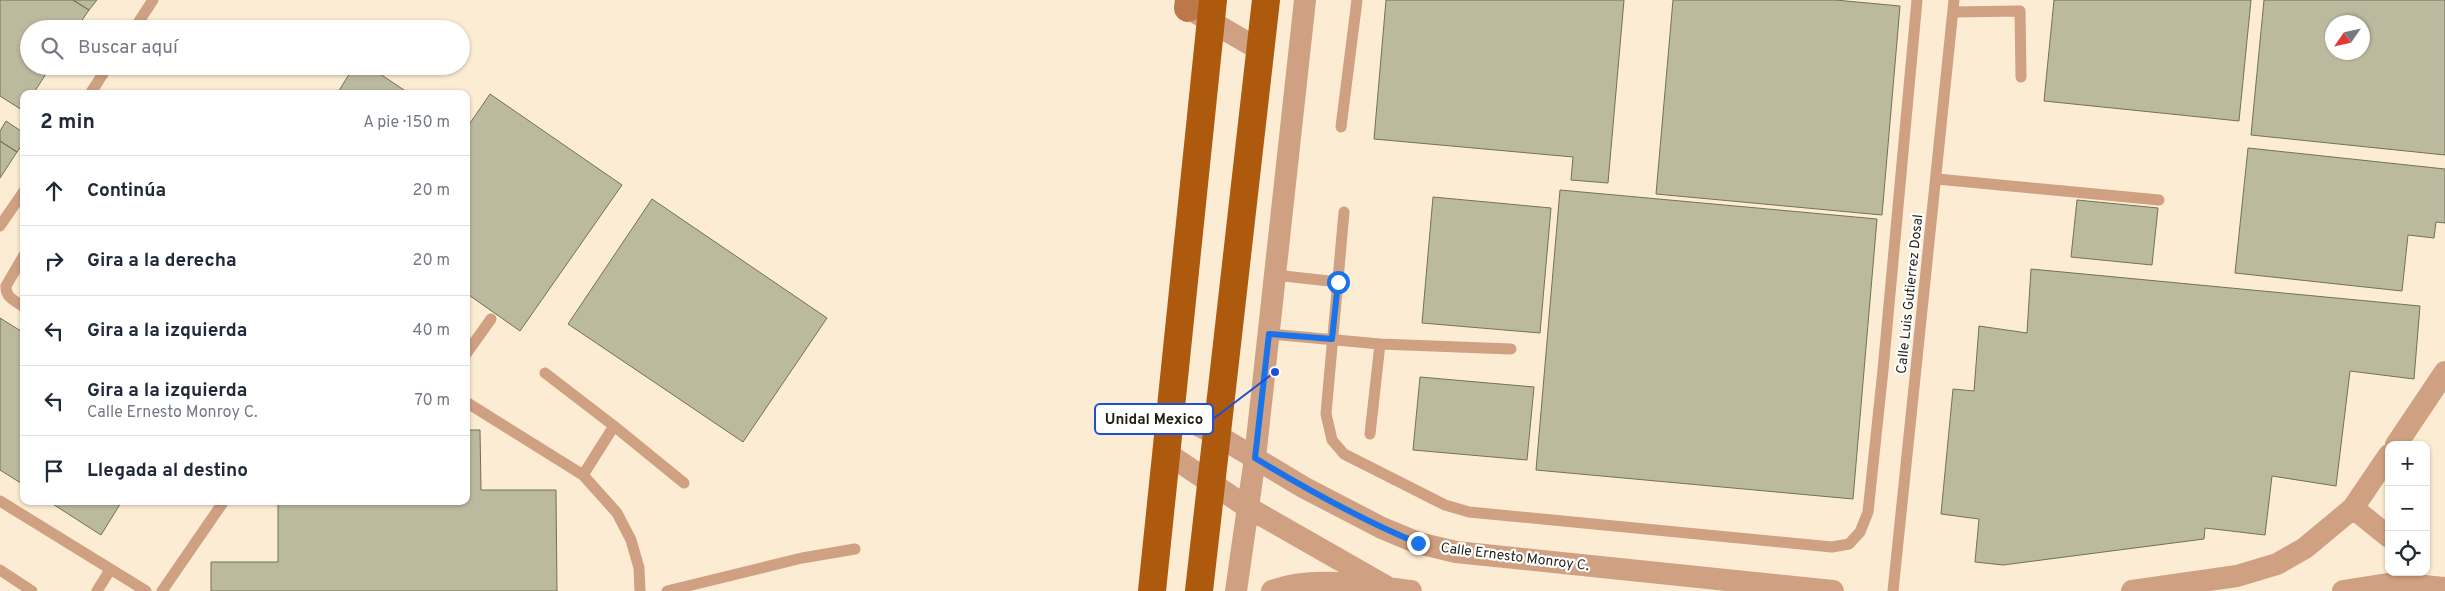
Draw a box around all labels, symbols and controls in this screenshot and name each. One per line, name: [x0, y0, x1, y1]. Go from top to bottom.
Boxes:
north arrow: [2325, 15, 2370, 60]
search box: [20, 20, 470, 75]
icon: search: [38, 34, 66, 62]
text: Buscar aquí: [78, 36, 178, 60]
text: 2 min: [40, 109, 95, 136]
text: A pie · 150 m: [363, 113, 450, 133]
icon: ahead: [40, 177, 68, 205]
text: Continúa: [87, 179, 166, 203]
text: 20 m: [413, 181, 450, 201]
street label: Calle Luis Gutierrez Dosal: [1894, 214, 1927, 375]
icon: right: [40, 247, 68, 275]
text: Gira a la derecha: [87, 249, 237, 273]
text: 20 m: [413, 251, 450, 271]
route start: [1327, 271, 1350, 294]
icon: left: [40, 317, 68, 345]
text: Gira a la izquierda: [87, 319, 247, 343]
text: 40 m: [412, 321, 450, 341]
text: Gira a la izquierda: [87, 379, 247, 403]
icon: left: [40, 387, 68, 415]
text: 70 m: [415, 391, 450, 411]
text: Calle Ernesto Monroy C.: [87, 403, 258, 423]
callout: Unidal Mexico: [1095, 404, 1213, 434]
text: Unidal Mexico: [1105, 411, 1203, 430]
map controls: [2385, 441, 2430, 576]
button: +: [2385, 441, 2430, 486]
icon: arrive: [40, 457, 68, 485]
text: Llegada al destino: [87, 459, 248, 483]
button: −: [2385, 486, 2430, 531]
button: locate: [2385, 531, 2430, 576]
route end: [1407, 532, 1430, 555]
street label: Calle Ernesto Monroy C.: [1440, 540, 1590, 575]

